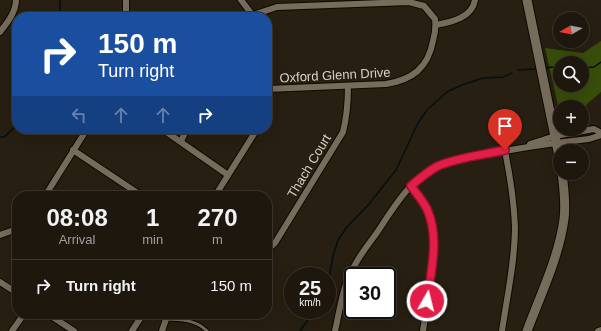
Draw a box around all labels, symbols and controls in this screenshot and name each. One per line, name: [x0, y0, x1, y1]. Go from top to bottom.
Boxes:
north arrow: [553, 12, 589, 48]
map controls: [553, 12, 589, 180]
icon: right: [32, 28, 84, 80]
text: 150 m: [98, 28, 177, 59]
button: search: [553, 56, 589, 92]
text: Turn right: [98, 61, 174, 81]
street label: Oxford Glenn Drive: [279, 65, 391, 85]
button: +: [553, 100, 589, 136]
icon: left: [68, 104, 90, 126]
icon: ahead: [110, 104, 132, 126]
icon: ahead: [152, 104, 174, 126]
icon: right: [194, 104, 216, 126]
pin: [488, 109, 522, 150]
icon: arrive: [494, 115, 516, 137]
street label: Thach Court: [284, 131, 334, 201]
button: −: [553, 144, 589, 180]
text: 08:08: [46, 204, 108, 231]
text: 1: [146, 204, 159, 231]
text: 270: [198, 204, 238, 231]
text: Arrival: [59, 232, 96, 247]
text: min: [142, 232, 163, 247]
text: m: [212, 232, 223, 247]
speed limit sign: 30: [344, 267, 396, 319]
icon: right: [32, 275, 54, 297]
text: Turn right: [66, 277, 136, 294]
text: 150 m: [210, 277, 252, 294]
text: 25: [299, 277, 321, 299]
position arrow: [406, 280, 448, 322]
text: km/h: [299, 297, 321, 308]

